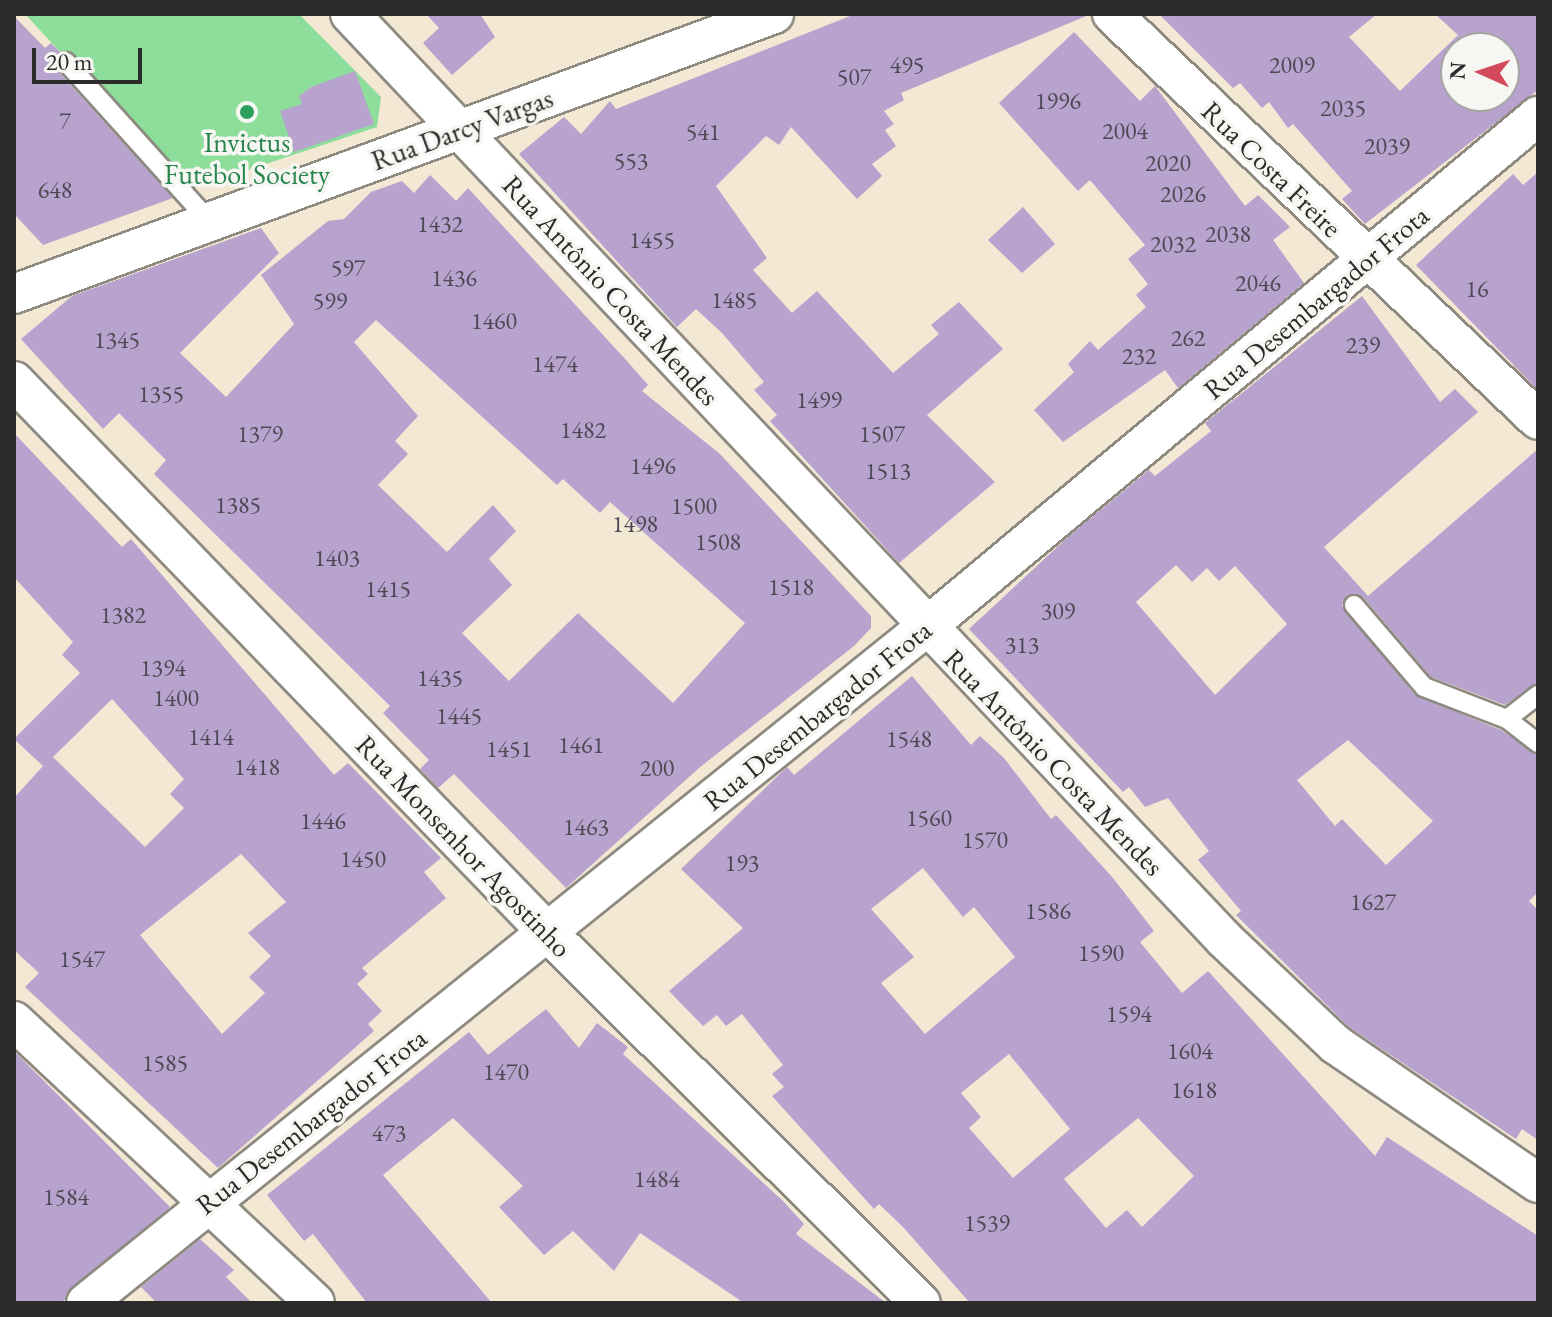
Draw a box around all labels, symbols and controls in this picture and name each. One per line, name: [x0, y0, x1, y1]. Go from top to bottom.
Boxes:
scale bar: [36, 32, 146, 82]
north arrow: [1440, 32, 1520, 112]
text: 20 m: [46, 46, 93, 77]
house number: 495: [890, 51, 924, 79]
house number: 2009: [1269, 51, 1315, 79]
text: N: [1443, 61, 1472, 80]
house number: 507: [837, 63, 871, 91]
street label: Rua Darcy Vargas: [367, 81, 557, 177]
house number: 1996: [1035, 87, 1081, 115]
street label: Rua Costa Freire: [1195, 94, 1349, 244]
house number: 2035: [1320, 94, 1366, 122]
marker: Invictus Futebol Society: [238, 103, 256, 121]
house number: 7: [59, 107, 71, 135]
house number: 2004: [1102, 117, 1148, 145]
house number: 541: [686, 118, 720, 146]
place label: Invictus Futebol Society: [164, 125, 330, 191]
house number: 2039: [1364, 132, 1410, 160]
house number: 553: [614, 147, 648, 175]
house number: 2020: [1145, 149, 1191, 177]
street label: Rua Antônio Costa Mendes: [496, 168, 726, 412]
house number: 648: [38, 176, 72, 204]
house number: 2026: [1160, 180, 1206, 208]
street label: Rua Desembargador Frota: [1197, 198, 1435, 406]
house number: 1432: [417, 210, 463, 238]
house number: 2038: [1205, 220, 1251, 248]
house number: 1455: [629, 226, 675, 254]
house number: 2032: [1150, 230, 1196, 258]
house number: 597: [331, 254, 365, 282]
house number: 1436: [431, 264, 477, 292]
house number: 2046: [1235, 269, 1281, 297]
house number: 16: [1465, 275, 1489, 303]
house number: 1485: [711, 286, 757, 314]
house number: 599: [313, 287, 347, 315]
house number: 1460: [471, 307, 517, 335]
house number: 262: [1171, 324, 1205, 352]
house number: 1345: [94, 326, 140, 354]
house number: 239: [1346, 331, 1380, 359]
house number: 232: [1122, 342, 1156, 370]
house number: 1474: [532, 350, 578, 378]
house number: 1355: [138, 380, 184, 408]
house number: 1499: [796, 386, 842, 414]
house number: 1482: [560, 416, 606, 444]
house number: 1379: [237, 420, 283, 448]
house number: 1507: [859, 420, 905, 448]
house number: 1496: [630, 452, 676, 480]
house number: 1513: [865, 457, 911, 485]
house number: 1385: [215, 491, 261, 519]
house number: 1500: [671, 492, 717, 520]
house number: 1498: [612, 510, 658, 538]
house number: 1508: [695, 528, 741, 556]
house number: 1403: [314, 544, 360, 572]
house number: 1518: [768, 573, 814, 601]
house number: 1415: [365, 575, 411, 603]
house number: 309: [1041, 597, 1075, 625]
house number: 1382: [100, 601, 146, 629]
street label: Rua Desembargador Frota: [696, 613, 938, 817]
house number: 313: [1005, 631, 1039, 659]
street label: Rua Antônio Costa Mendes: [937, 642, 1171, 882]
house number: 1394: [140, 654, 186, 682]
house number: 1435: [417, 664, 463, 692]
house number: 1400: [153, 684, 199, 712]
house number: 1445: [436, 702, 482, 730]
house number: 1414: [188, 723, 234, 751]
house number: 1548: [886, 725, 932, 753]
street label: Rua Monsenhor Agostinho: [349, 728, 579, 964]
house number: 1461: [558, 731, 604, 759]
house number: 1451: [486, 735, 532, 763]
house number: 1418: [234, 753, 280, 781]
house number: 200: [640, 754, 674, 782]
house number: 1560: [906, 804, 952, 832]
house number: 1446: [300, 807, 346, 835]
house number: 1463: [563, 813, 609, 841]
house number: 1570: [962, 826, 1008, 854]
house number: 1450: [340, 845, 386, 873]
house number: 193: [725, 849, 759, 877]
house number: 1627: [1350, 888, 1396, 916]
house number: 1586: [1025, 897, 1071, 925]
house number: 1590: [1078, 939, 1124, 967]
house number: 1547: [59, 945, 105, 973]
house number: 1594: [1106, 1000, 1152, 1028]
street label: Rua Desembargador Frota: [189, 1020, 433, 1222]
house number: 1604: [1167, 1037, 1213, 1065]
house number: 1585: [142, 1049, 188, 1077]
house number: 1470: [483, 1058, 529, 1086]
house number: 1618: [1171, 1076, 1217, 1104]
house number: 473: [372, 1119, 406, 1147]
house number: 1484: [634, 1165, 680, 1193]
house number: 1584: [43, 1183, 89, 1211]
house number: 1539: [964, 1209, 1010, 1237]

